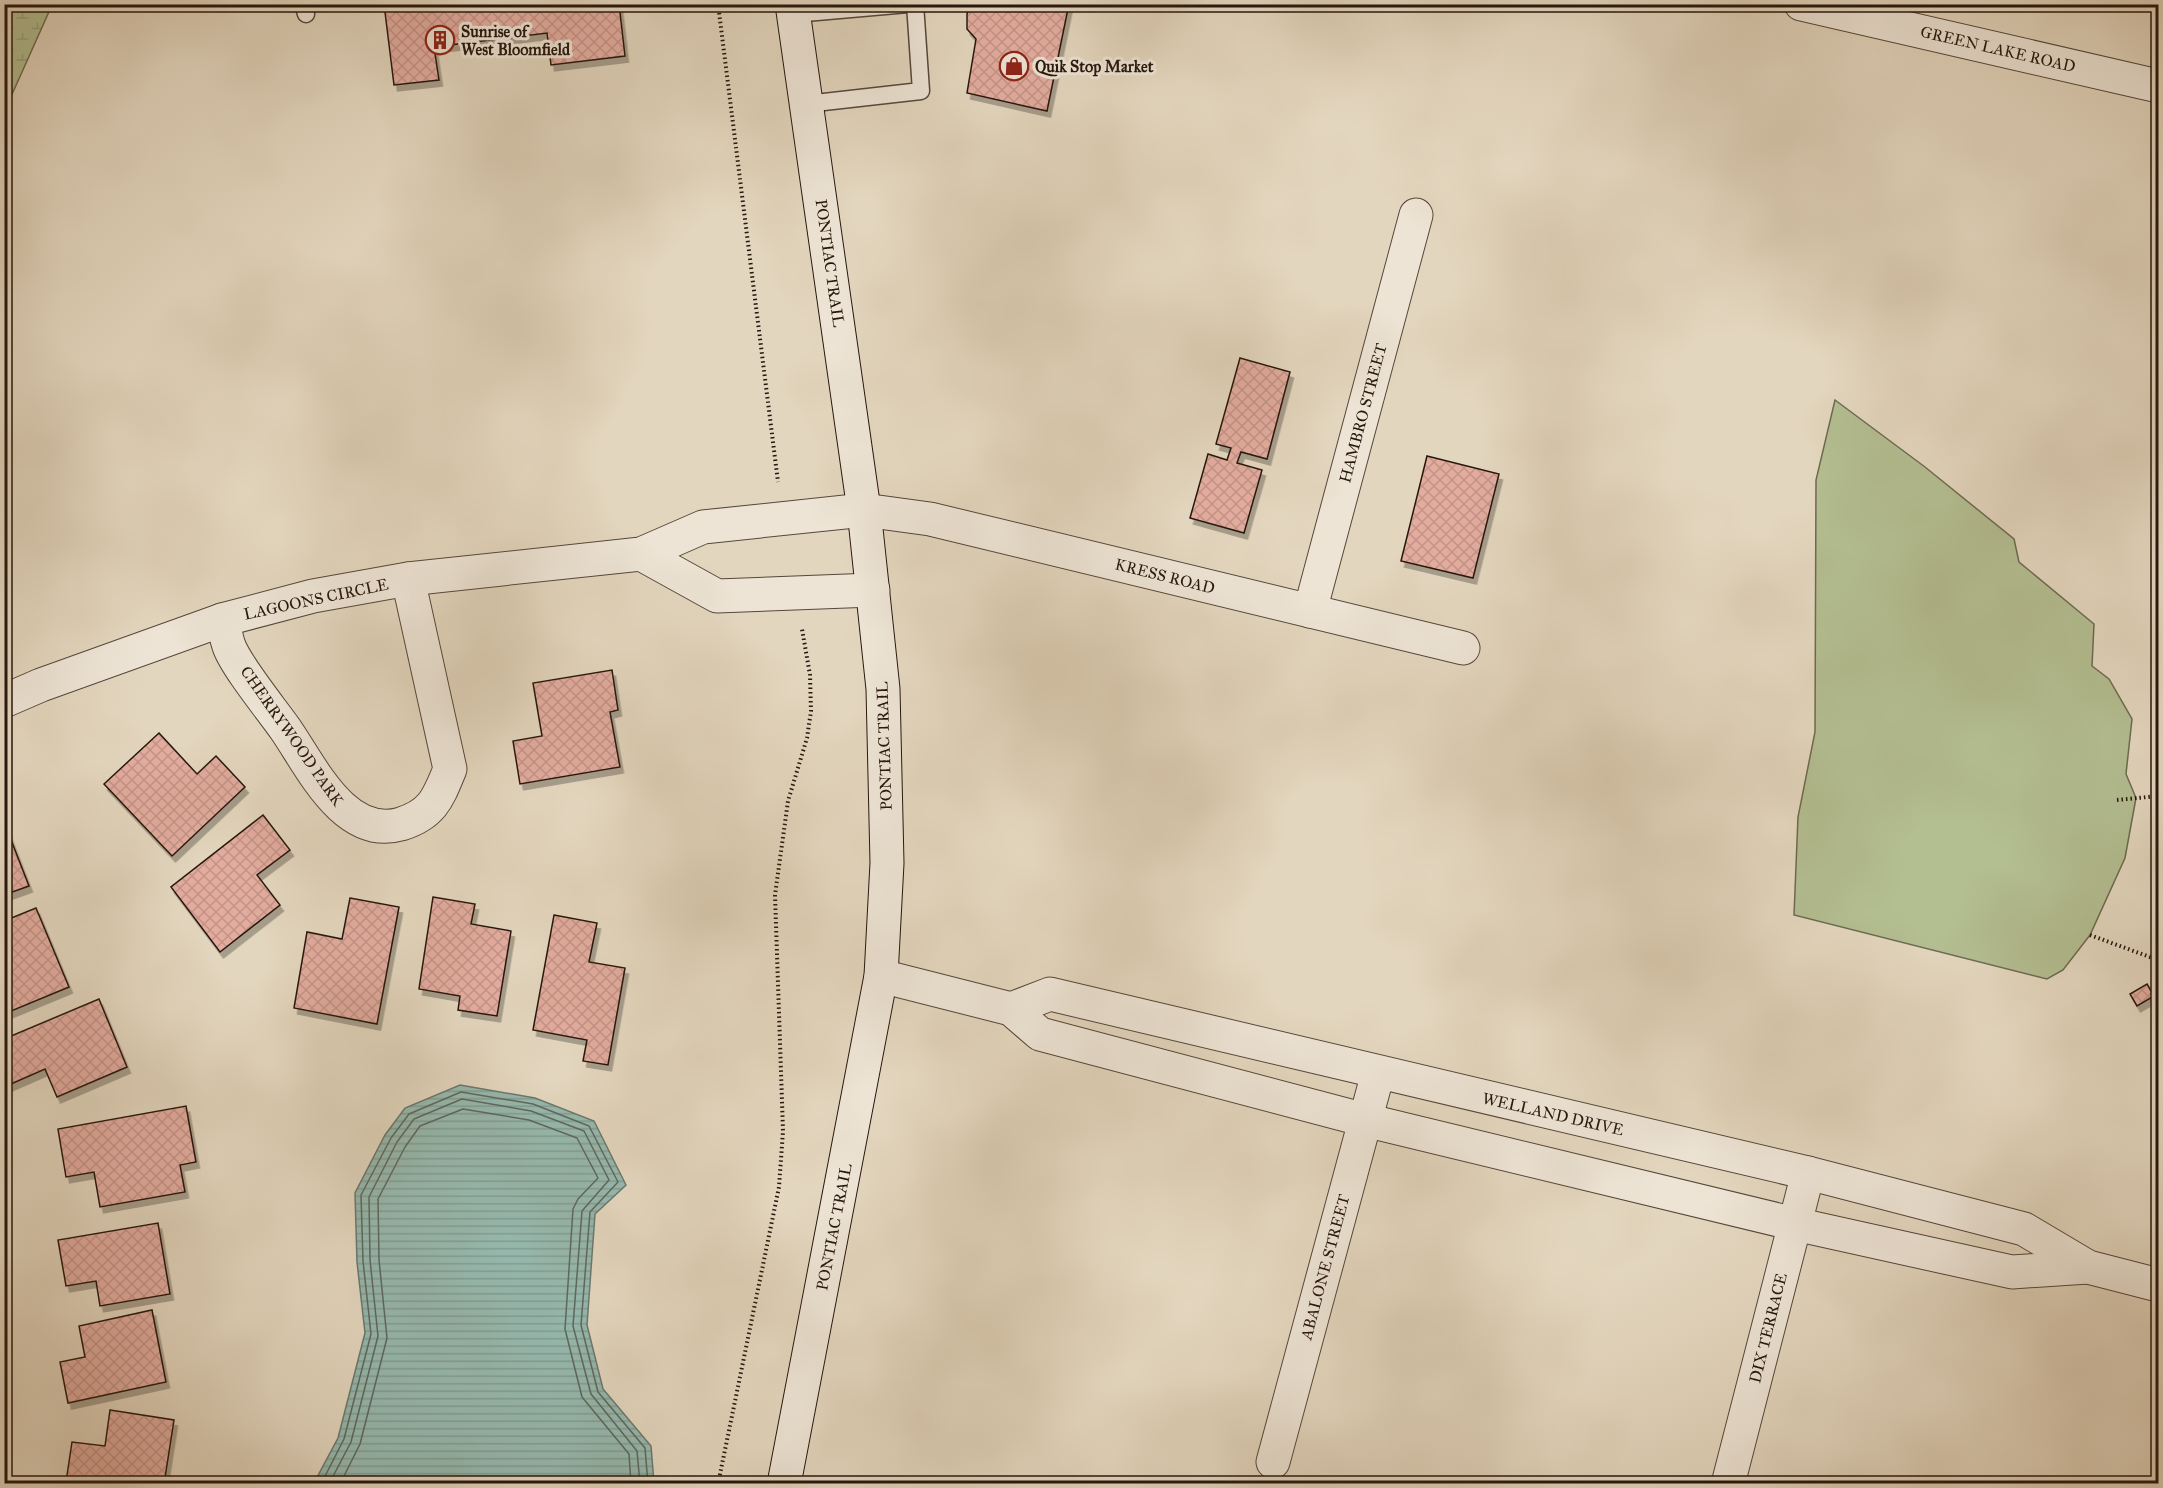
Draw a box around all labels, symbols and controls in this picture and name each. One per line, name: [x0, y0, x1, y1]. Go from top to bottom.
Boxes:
place label: Sunrise of West Bloomfield: [461, 22, 571, 59]
street label: GREEN LAKE ROAD: [1919, 22, 2077, 76]
building icon: Sunrise of West Bloomfield: [424, 24, 456, 56]
shop icon: Quik Stop Market: [998, 50, 1030, 82]
place label: Quik Stop Market: [1035, 57, 1154, 77]
street label: PONTIAC TRAIL: [812, 198, 848, 328]
street label: HAMBRO STREET: [1335, 341, 1391, 485]
street label: KRESS ROAD: [1113, 554, 1217, 598]
street label: LAGOONS CIRCLE: [242, 574, 390, 624]
street label: CHERRYWOOD PARK: [237, 662, 348, 810]
street label: PONTIAC TRAIL: [872, 681, 896, 811]
street label: WELLAND DRIVE: [1481, 1089, 1625, 1139]
street label: PONTIAC TRAIL: [812, 1162, 856, 1292]
street label: ABALONE STREET: [1296, 1192, 1354, 1343]
street label: DIX TERRACE: [1745, 1271, 1791, 1385]

